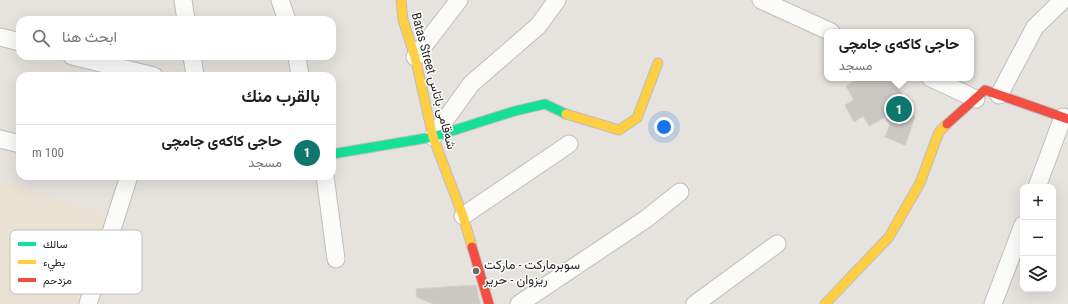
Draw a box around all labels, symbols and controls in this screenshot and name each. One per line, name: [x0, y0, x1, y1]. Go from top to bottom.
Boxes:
street label: Batas Street شەقامی باتاس: [408, 11, 459, 151]
search box: [16, 16, 336, 60]
icon: search: [30, 27, 52, 49]
text: ابحث هنا: [62, 28, 117, 46]
popup: [824, 29, 974, 81]
text: حاجی کاکەی جامچی: [839, 35, 959, 53]
text: مسجد: [839, 58, 872, 73]
text: بالقرب منك: [241, 86, 320, 106]
pin: 1: [886, 94, 912, 124]
your location: [654, 117, 674, 137]
text: حاجی کاکەی جامچی: [162, 132, 282, 150]
text: 100 m: [32, 145, 64, 160]
text: 1: [304, 145, 310, 160]
text: مسجد: [248, 155, 282, 170]
map controls: [1020, 184, 1056, 292]
button: +: [1020, 184, 1056, 220]
button: −: [1020, 220, 1056, 256]
legend: [10, 230, 142, 294]
text: سالك: [43, 238, 68, 251]
text: بطيء: [43, 256, 65, 272]
button: layers: [1020, 256, 1056, 292]
place label: سوبرماركت - ماركت ريزوان - حرير: [483, 257, 580, 288]
marker: سوبرماركت - ماركت ريزوان - حرير: [471, 266, 481, 276]
text: مزدحم: [43, 274, 72, 288]

